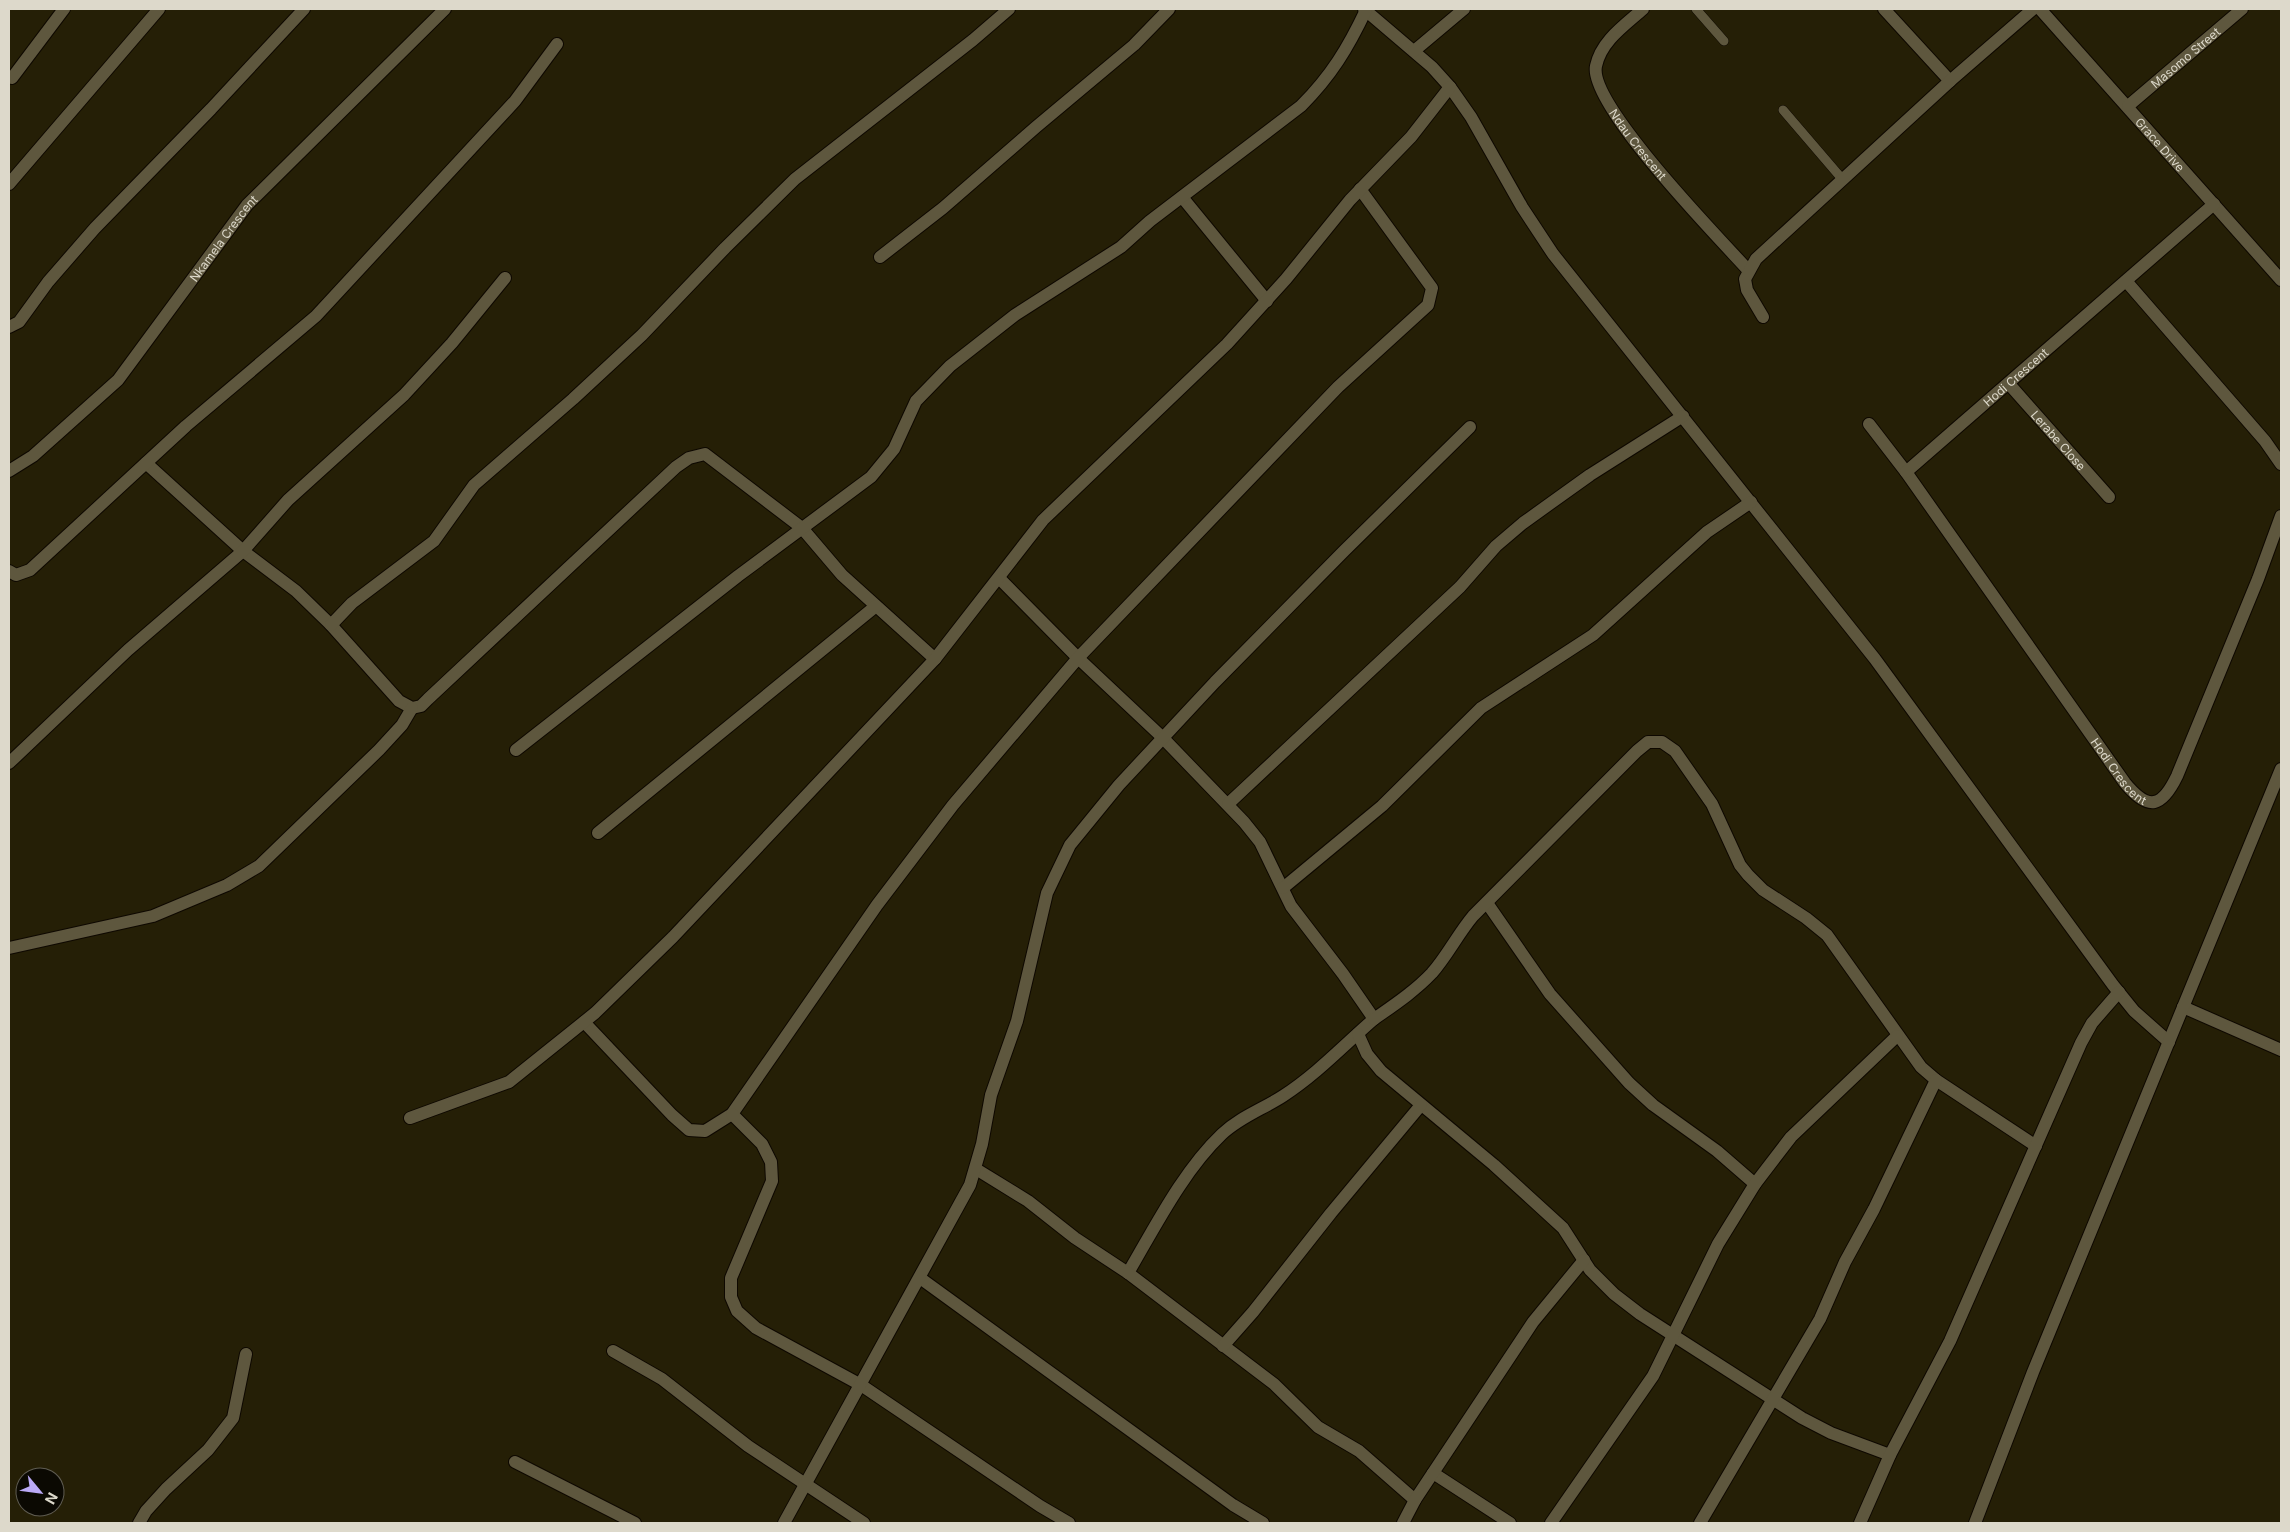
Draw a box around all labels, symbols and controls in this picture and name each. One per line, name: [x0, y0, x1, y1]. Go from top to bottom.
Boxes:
street label: Masomo Street: [2147, 24, 2223, 91]
street label: Ndau Crescent: [1606, 106, 1670, 183]
street label: Grace Drive: [2132, 114, 2188, 174]
street label: Nkamela Crescent: [186, 192, 260, 284]
street label: Hodi Crescent: [1980, 345, 2051, 409]
street label: Lerabe Close: [2028, 407, 2089, 473]
street label: Hodi Crescent: [2088, 735, 2149, 808]
north arrow: [15, 1467, 65, 1517]
text: N: [42, 1490, 62, 1507]

